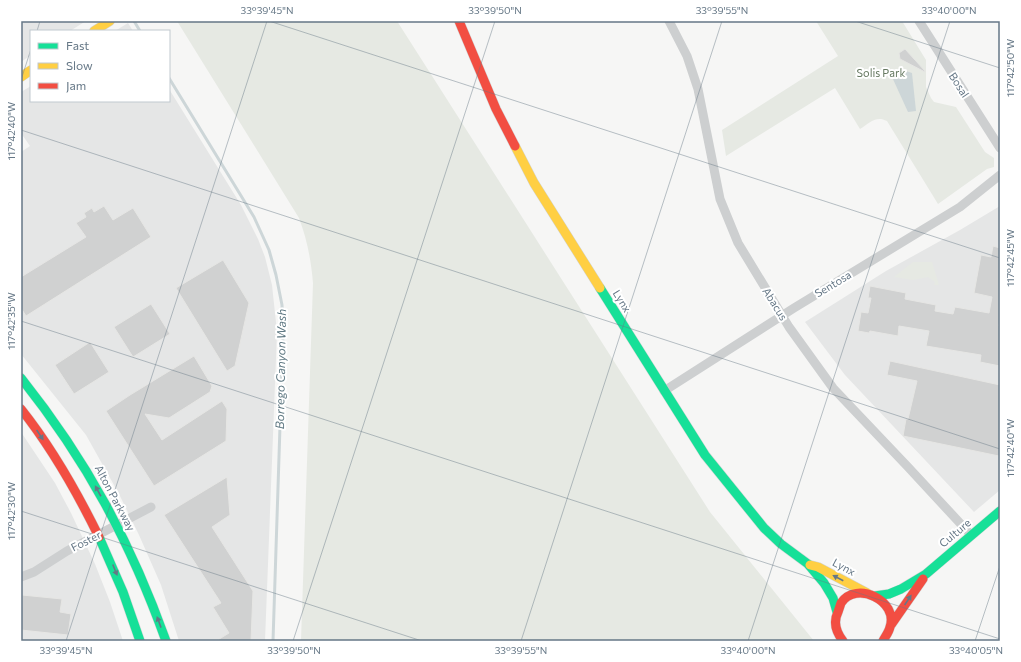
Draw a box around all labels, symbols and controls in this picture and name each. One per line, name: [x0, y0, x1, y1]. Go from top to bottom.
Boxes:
text: 33°39'45"N: [241, 4, 293, 16]
text: 33°39'50"N: [468, 4, 522, 16]
text: 33°39'55"N: [696, 4, 748, 16]
text: 33°40'00"N: [922, 4, 976, 16]
legend: [30, 30, 170, 102]
text: Fast: [66, 38, 89, 52]
text: 117°42'50"W: [1004, 39, 1016, 97]
text: Slow: [66, 58, 93, 72]
park label: Solis Park: [857, 66, 905, 79]
street label: Bosal: [947, 70, 972, 100]
text: Jam: [66, 78, 86, 93]
text: 117°42'40"W: [5, 102, 17, 160]
text: 117°42'45"W: [1004, 229, 1016, 287]
street label: Sentosa: [812, 268, 853, 300]
street label: Abacus: [760, 285, 791, 323]
street label: Lynx: [611, 287, 634, 314]
text: 117°42'35"W: [5, 292, 17, 350]
water label: Borrego Canyon Wash: [272, 309, 288, 429]
text: 117°42'40"W: [1004, 419, 1016, 477]
one-way arrow: [36, 429, 43, 440]
street label: Alton Parkway: [93, 463, 138, 533]
text: 117°42'30"W: [5, 482, 17, 540]
one-way arrow: [95, 485, 102, 497]
street label: Culture: [936, 516, 973, 550]
street label: Foster: [69, 527, 104, 554]
street label: Lynx: [831, 555, 858, 578]
one-way arrow: [112, 565, 118, 576]
one-way arrow: [832, 575, 844, 581]
one-way arrow: [904, 595, 912, 605]
one-way arrow: [156, 616, 162, 628]
text: 33°39'45"N: [40, 644, 92, 656]
text: 33°39'50"N: [267, 644, 321, 656]
text: 33°39'55"N: [495, 644, 547, 656]
text: 33°40'00"N: [721, 644, 775, 656]
text: 33°40'05"N: [949, 644, 1003, 656]

